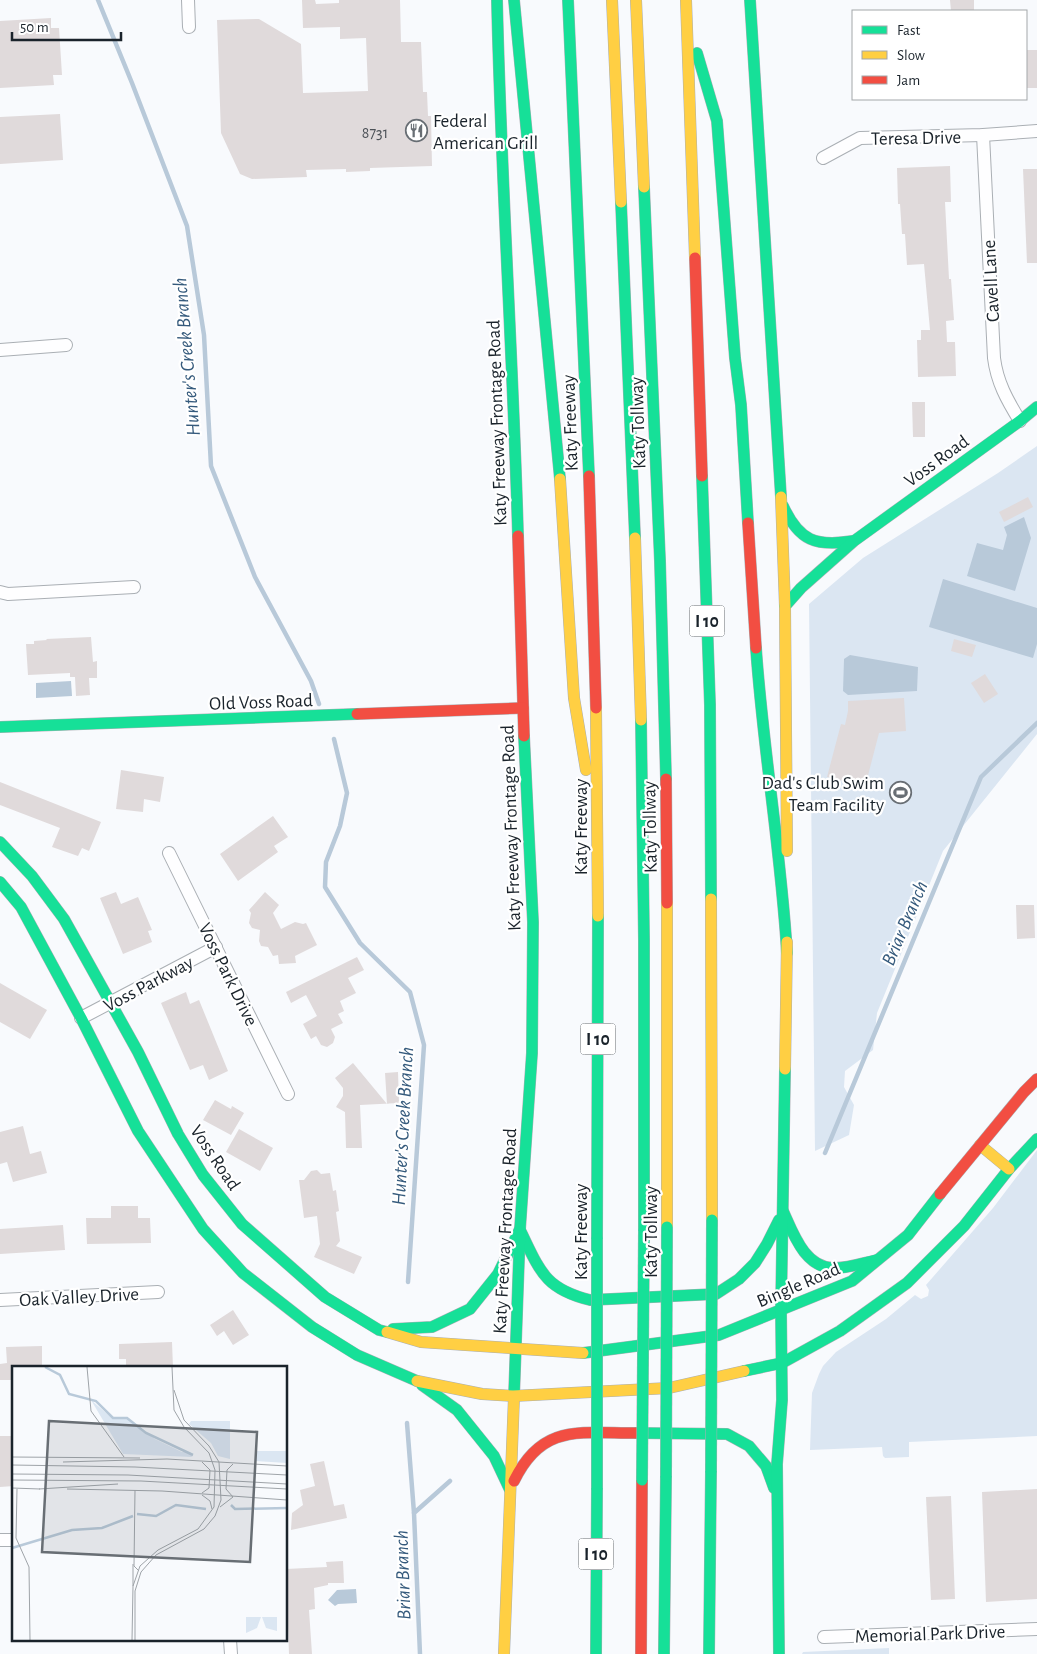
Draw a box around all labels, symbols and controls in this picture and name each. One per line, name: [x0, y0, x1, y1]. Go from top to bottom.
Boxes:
scale bar: [12, 10, 121, 42]
legend: [852, 10, 1027, 100]
text: 50 m: [20, 20, 49, 35]
text: Fast: [897, 23, 921, 38]
text: Slow: [897, 48, 925, 63]
text: Jam: [897, 73, 920, 88]
place label: Federal American Grill: [433, 112, 538, 153]
restaurant icon: Federal American Grill: [405, 119, 429, 143]
house number: 8731: [362, 125, 388, 141]
street label: Teresa Drive: [871, 128, 961, 149]
street label: Cavell Lane: [980, 239, 1003, 323]
water label: Hunter's Creek Branch: [170, 277, 204, 437]
street label: Katy Freeway Frontage Road: [484, 319, 511, 526]
street label: Katy Freeway: [559, 374, 582, 472]
street label: Katy Tollway: [627, 377, 650, 469]
street label: Voss Road: [901, 432, 973, 491]
road number: I 10: [690, 606, 724, 636]
street label: Old Voss Road: [209, 691, 313, 714]
street label: Katy Freeway Frontage Road: [498, 724, 525, 931]
place label: Dad's Club Swim Team Facility: [761, 774, 884, 815]
street label: Katy Freeway: [572, 779, 591, 875]
street label: Katy Tollway: [640, 781, 661, 873]
sports icon: Dad's Club Swim Team Facility: [888, 781, 912, 805]
water label: Briar Branch: [878, 878, 932, 969]
street label: Voss Park Drive: [195, 920, 261, 1029]
street label: Voss Parkway: [101, 953, 197, 1016]
road number: I 10: [580, 1024, 616, 1054]
water label: Hunter's Creek Branch: [389, 1046, 417, 1206]
street label: Voss Road: [186, 1122, 243, 1194]
street label: Katy Freeway Frontage Road: [491, 1128, 520, 1335]
street label: Katy Freeway: [572, 1184, 591, 1280]
street label: Katy Tollway: [642, 1186, 661, 1278]
street label: Bingle Road: [754, 1259, 843, 1311]
street label: Oak Valley Drive: [19, 1285, 140, 1310]
inset map: [12, 1366, 288, 1642]
water label: Briar Branch: [391, 1530, 415, 1620]
road number: I 10: [578, 1538, 614, 1570]
street label: Memorial Park Drive: [855, 1622, 1006, 1647]

